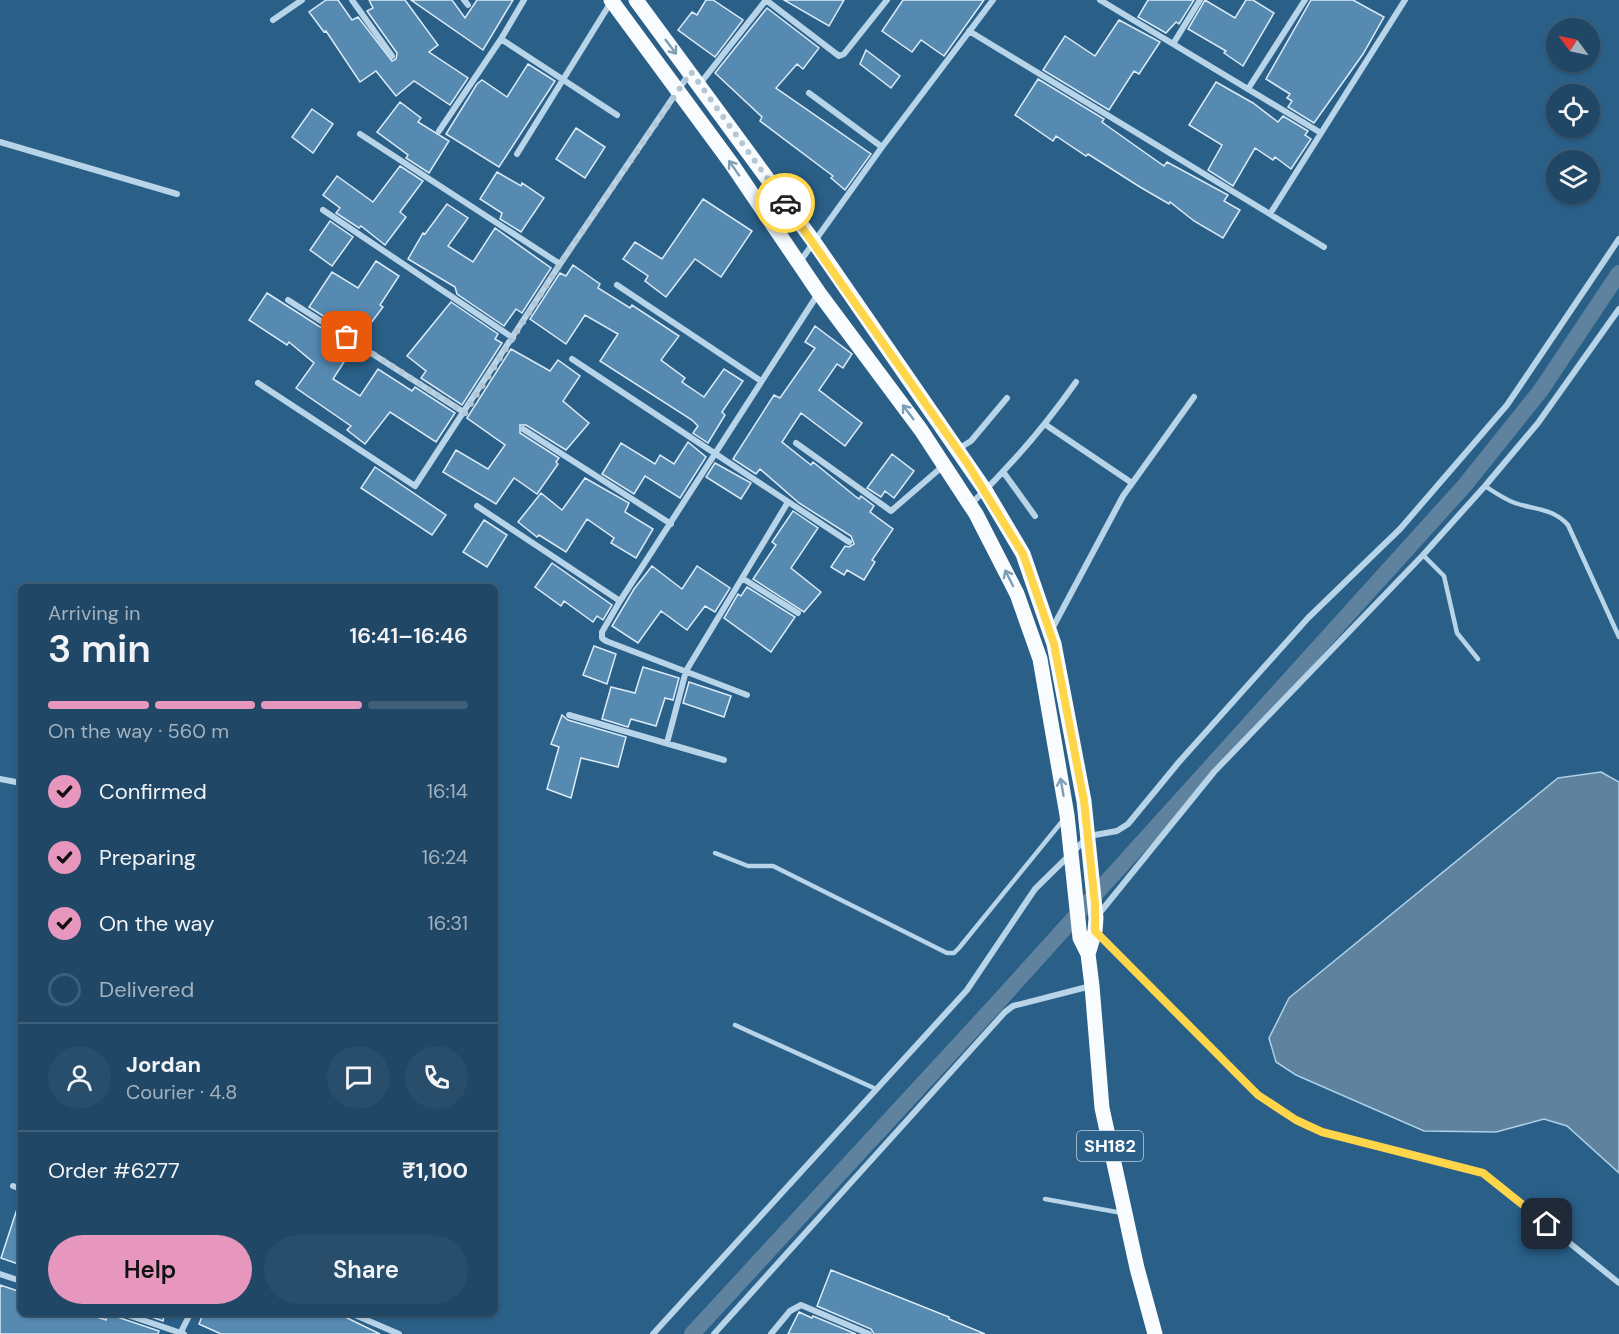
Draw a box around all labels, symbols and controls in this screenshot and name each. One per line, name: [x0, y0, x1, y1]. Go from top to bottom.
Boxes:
north arrow: [1546, 18, 1600, 72]
map controls: [1546, 18, 1600, 204]
one-way arrow: [665, 38, 677, 54]
button: locate: [1546, 84, 1600, 138]
button: layers: [1546, 150, 1600, 204]
one-way arrow: [728, 160, 740, 176]
courier: [755, 173, 815, 233]
icon: car: [769, 187, 802, 220]
pin: [321, 311, 372, 362]
icon: bag: [330, 320, 363, 353]
one-way arrow: [902, 405, 915, 421]
one-way arrow: [1003, 570, 1015, 588]
text: Arriving in: [48, 600, 140, 626]
text: 16:41–16:46: [350, 621, 468, 650]
text: 3 min: [48, 623, 151, 674]
text: On the way · 560 m: [48, 718, 229, 744]
icon: check: [48, 775, 81, 808]
text: Confirmed: [99, 777, 207, 806]
one-way arrow: [1056, 777, 1067, 797]
text: 16:14: [427, 778, 468, 804]
icon: check: [48, 841, 81, 874]
text: Preparing: [99, 843, 196, 872]
text: 16:24: [422, 844, 468, 870]
icon: check: [48, 907, 81, 940]
text: On the way: [99, 909, 214, 938]
text: 16:31: [427, 910, 468, 936]
text: Delivered: [99, 975, 194, 1004]
button: person: [48, 1046, 111, 1109]
button: chat: [327, 1046, 390, 1109]
button: phone: [405, 1046, 468, 1109]
text: Jordan: [126, 1050, 201, 1079]
text: Courier · 4.8: [126, 1079, 237, 1105]
road number: SH182: [1077, 1131, 1143, 1161]
text: Order #6277: [48, 1156, 180, 1185]
text: ₹1,100: [402, 1156, 468, 1185]
pin: [1521, 1198, 1572, 1249]
icon: home: [1530, 1207, 1563, 1240]
button: Help: [48, 1235, 252, 1304]
button: Share: [264, 1235, 468, 1304]

